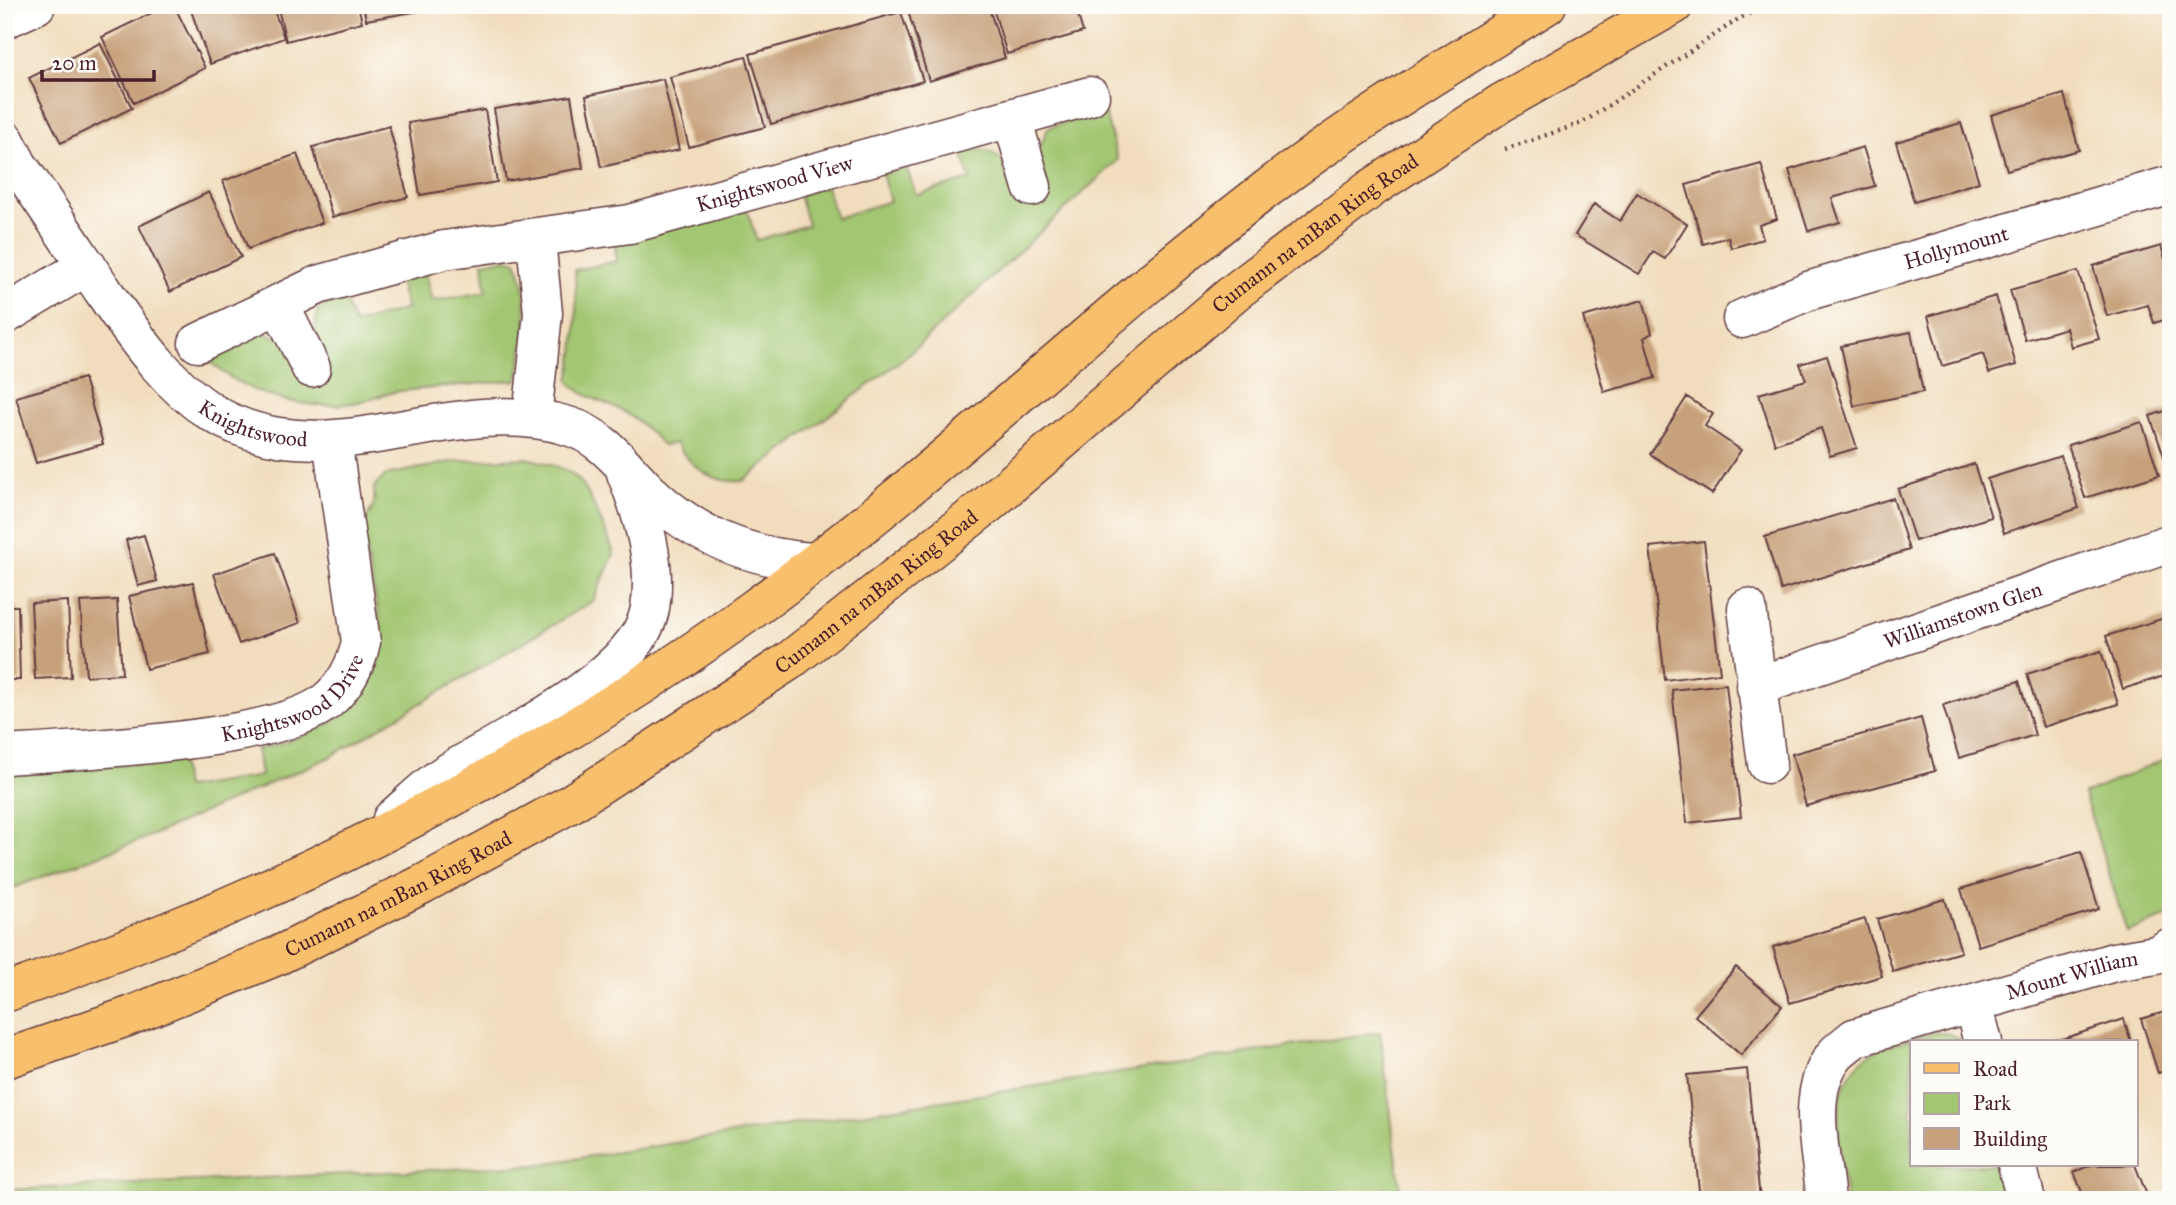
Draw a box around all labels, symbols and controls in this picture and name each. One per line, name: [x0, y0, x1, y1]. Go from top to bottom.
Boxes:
scale bar: [42, 38, 154, 82]
text: 20 m: [52, 50, 97, 76]
street label: Cumann na mBan Ring Road: [1207, 148, 1424, 319]
street label: Knightswood View: [693, 150, 856, 218]
street label: Hollymount: [1901, 220, 2012, 275]
street label: Knightswood: [193, 394, 309, 453]
street label: Cumann na mBan Ring Road: [770, 504, 984, 680]
street label: Williamstown Glen: [1880, 576, 2046, 655]
street label: Knightswood Drive: [219, 651, 370, 748]
street label: Cumann na mBan Ring Road: [280, 825, 517, 963]
street label: Mount William: [2003, 945, 2140, 1006]
legend: [1910, 1040, 2138, 1166]
text: Road: [1973, 1056, 2018, 1082]
text: Park: [1973, 1090, 2011, 1116]
text: Building: [1973, 1126, 2047, 1152]

